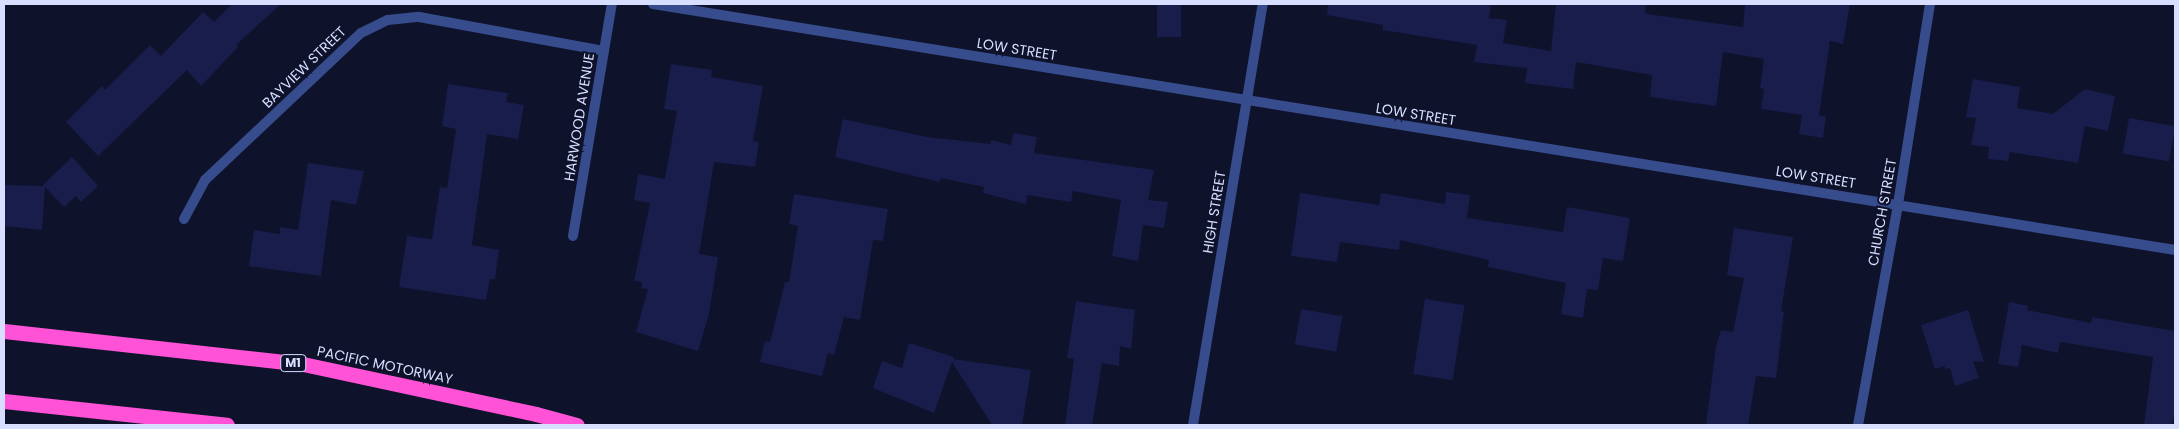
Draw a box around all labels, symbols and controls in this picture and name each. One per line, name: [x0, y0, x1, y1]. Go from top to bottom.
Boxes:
street label: BAYVIEW STREET: [259, 23, 349, 111]
street label: LOW STREET: [976, 34, 1058, 64]
street label: HARWOOD AVENUE: [561, 52, 597, 182]
street label: LOW STREET: [1375, 99, 1457, 129]
street label: CHURCH STREET: [1864, 157, 1900, 267]
street label: LOW STREET: [1775, 162, 1857, 192]
street label: HIGH STREET: [1199, 169, 1229, 255]
street label: PACIFIC MOTORWAY: [316, 342, 454, 388]
road number: M1: [279, 353, 307, 372]

